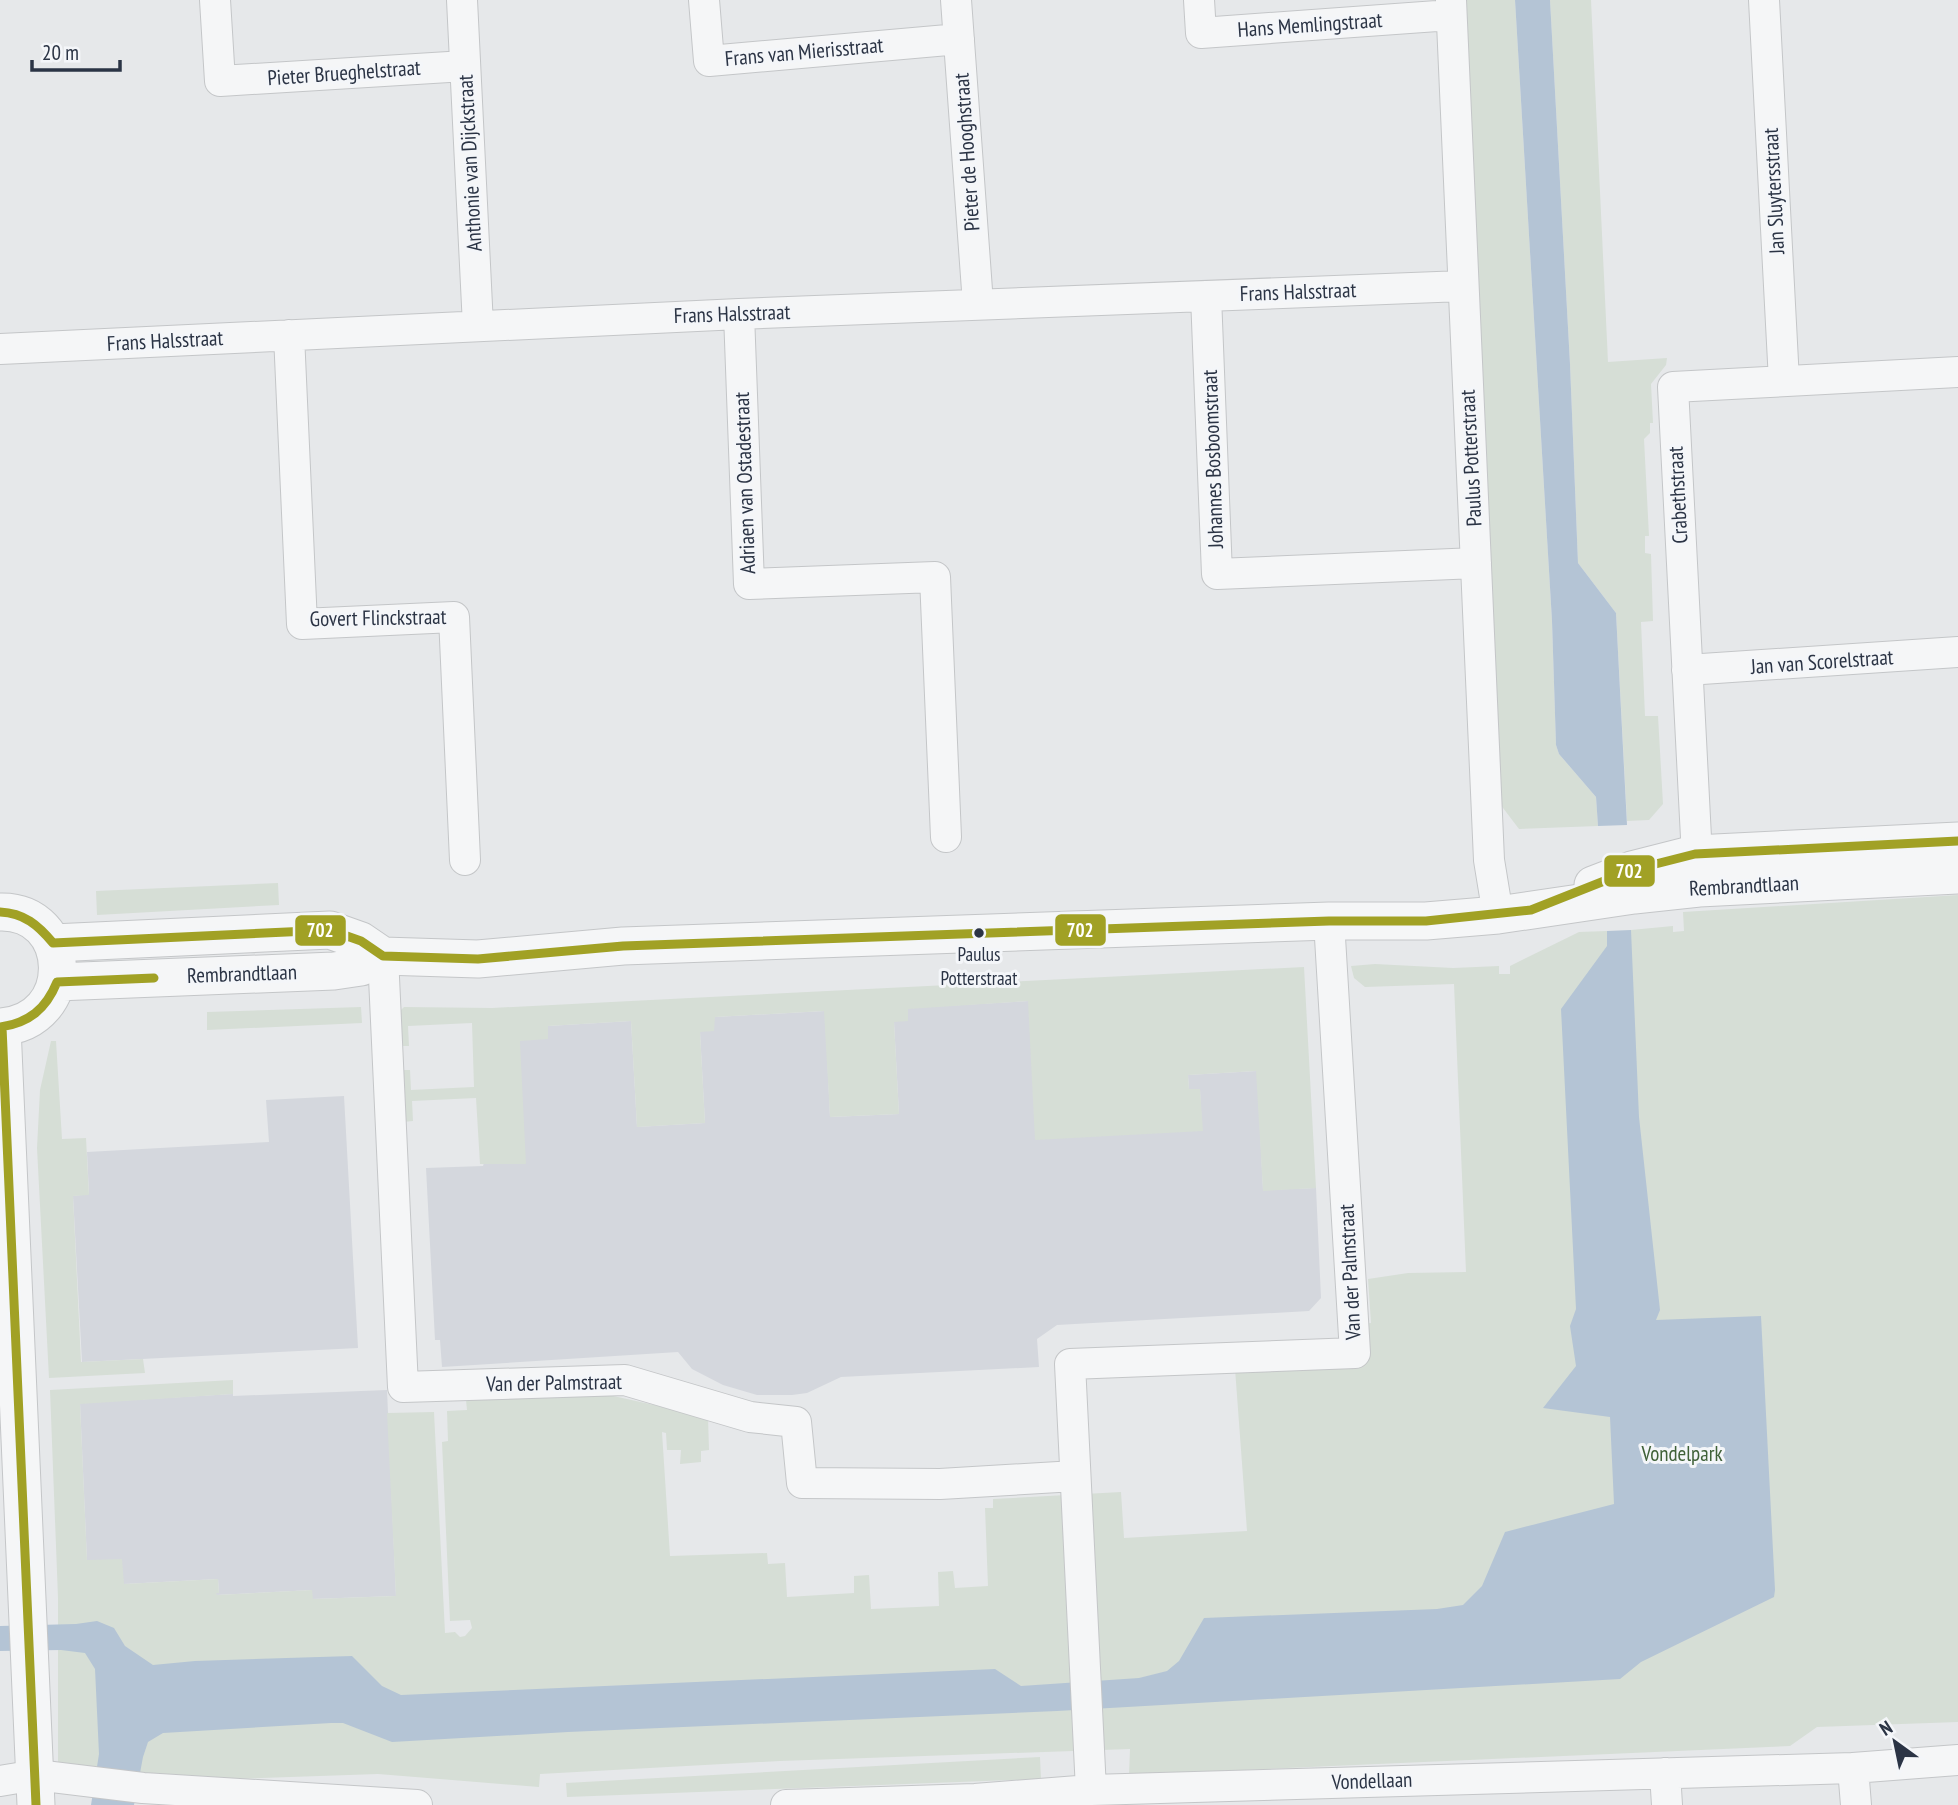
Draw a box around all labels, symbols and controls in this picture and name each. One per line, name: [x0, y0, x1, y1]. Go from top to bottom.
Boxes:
street label: Hans Memlingstraat: [1237, 6, 1383, 43]
scale bar: [32, 28, 119, 72]
street label: Frans van Mierisstraat: [724, 31, 885, 72]
text: 20 m: [42, 39, 79, 66]
street label: Pieter Brueghelstraat: [266, 54, 422, 91]
street label: Pieter de Hooghstraat: [947, 72, 985, 232]
street label: Anthonie van Dijckstraat: [451, 74, 488, 252]
street label: Jan Sluytersstraat: [1757, 127, 1790, 256]
street label: Frans Halsstraat: [1239, 276, 1357, 307]
street label: Frans Halsstraat: [673, 298, 791, 329]
street label: Frans Halsstraat: [106, 324, 224, 357]
street label: Johannes Bosboomstraat: [1196, 369, 1229, 550]
street label: Paulus Potterstraat: [1453, 389, 1488, 527]
street label: Adriaen van Ostadestraat: [728, 391, 761, 574]
street label: Crabethstraat: [1661, 445, 1694, 544]
street label: Govert Flinckstraat: [309, 603, 447, 632]
street label: Jan van Scorelstraat: [1749, 643, 1894, 680]
line badge: 702: [1603, 854, 1656, 888]
text: 702: [1615, 859, 1643, 883]
street label: Rembrandtlaan: [1688, 869, 1800, 902]
line badge: 702: [1054, 913, 1107, 947]
line badge: 702: [294, 914, 347, 947]
text: 702: [306, 918, 334, 942]
text: 702: [1066, 918, 1094, 942]
marker: Paulus Potterstraat: [972, 926, 986, 940]
place label: Paulus Potterstraat: [941, 942, 1018, 990]
street label: Rembrandtlaan: [187, 958, 297, 989]
street label: Van der Palmstraat: [1332, 1203, 1367, 1342]
street label: Van der Palmstraat: [485, 1368, 622, 1397]
park label: Vondelpark: [1640, 1440, 1723, 1467]
north arrow: [1860, 1707, 1930, 1777]
text: N: [1875, 1715, 1897, 1741]
street label: Vondellaan: [1330, 1766, 1413, 1795]

